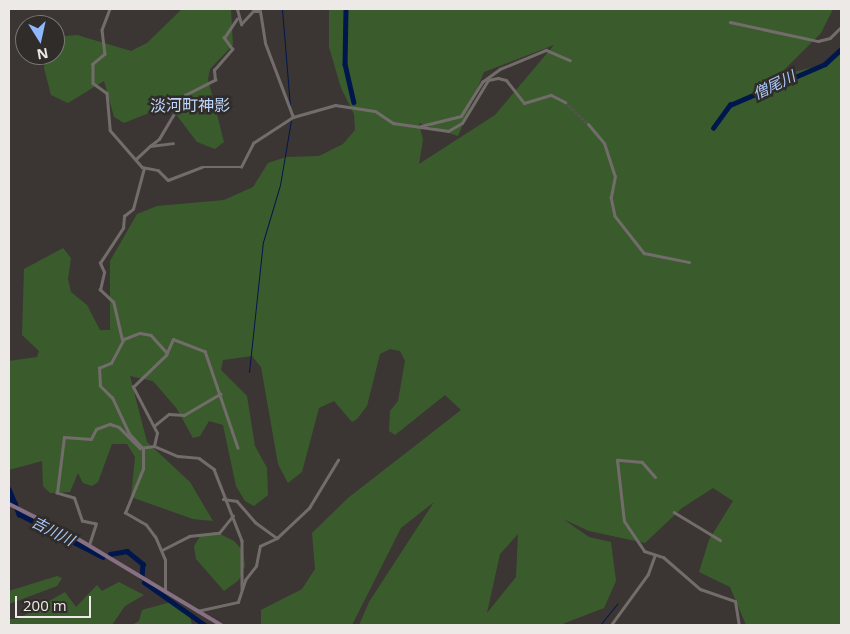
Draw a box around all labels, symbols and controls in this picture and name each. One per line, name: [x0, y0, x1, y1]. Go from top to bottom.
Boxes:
north arrow: [15, 15, 65, 65]
text: N: [35, 44, 50, 65]
water label: 僧尾川: [750, 67, 798, 103]
district label: 淡河町神影: [150, 95, 230, 115]
water label: 吉川川: [29, 513, 77, 549]
scale bar: [18, 586, 94, 618]
text: 200 m: [23, 595, 67, 615]

